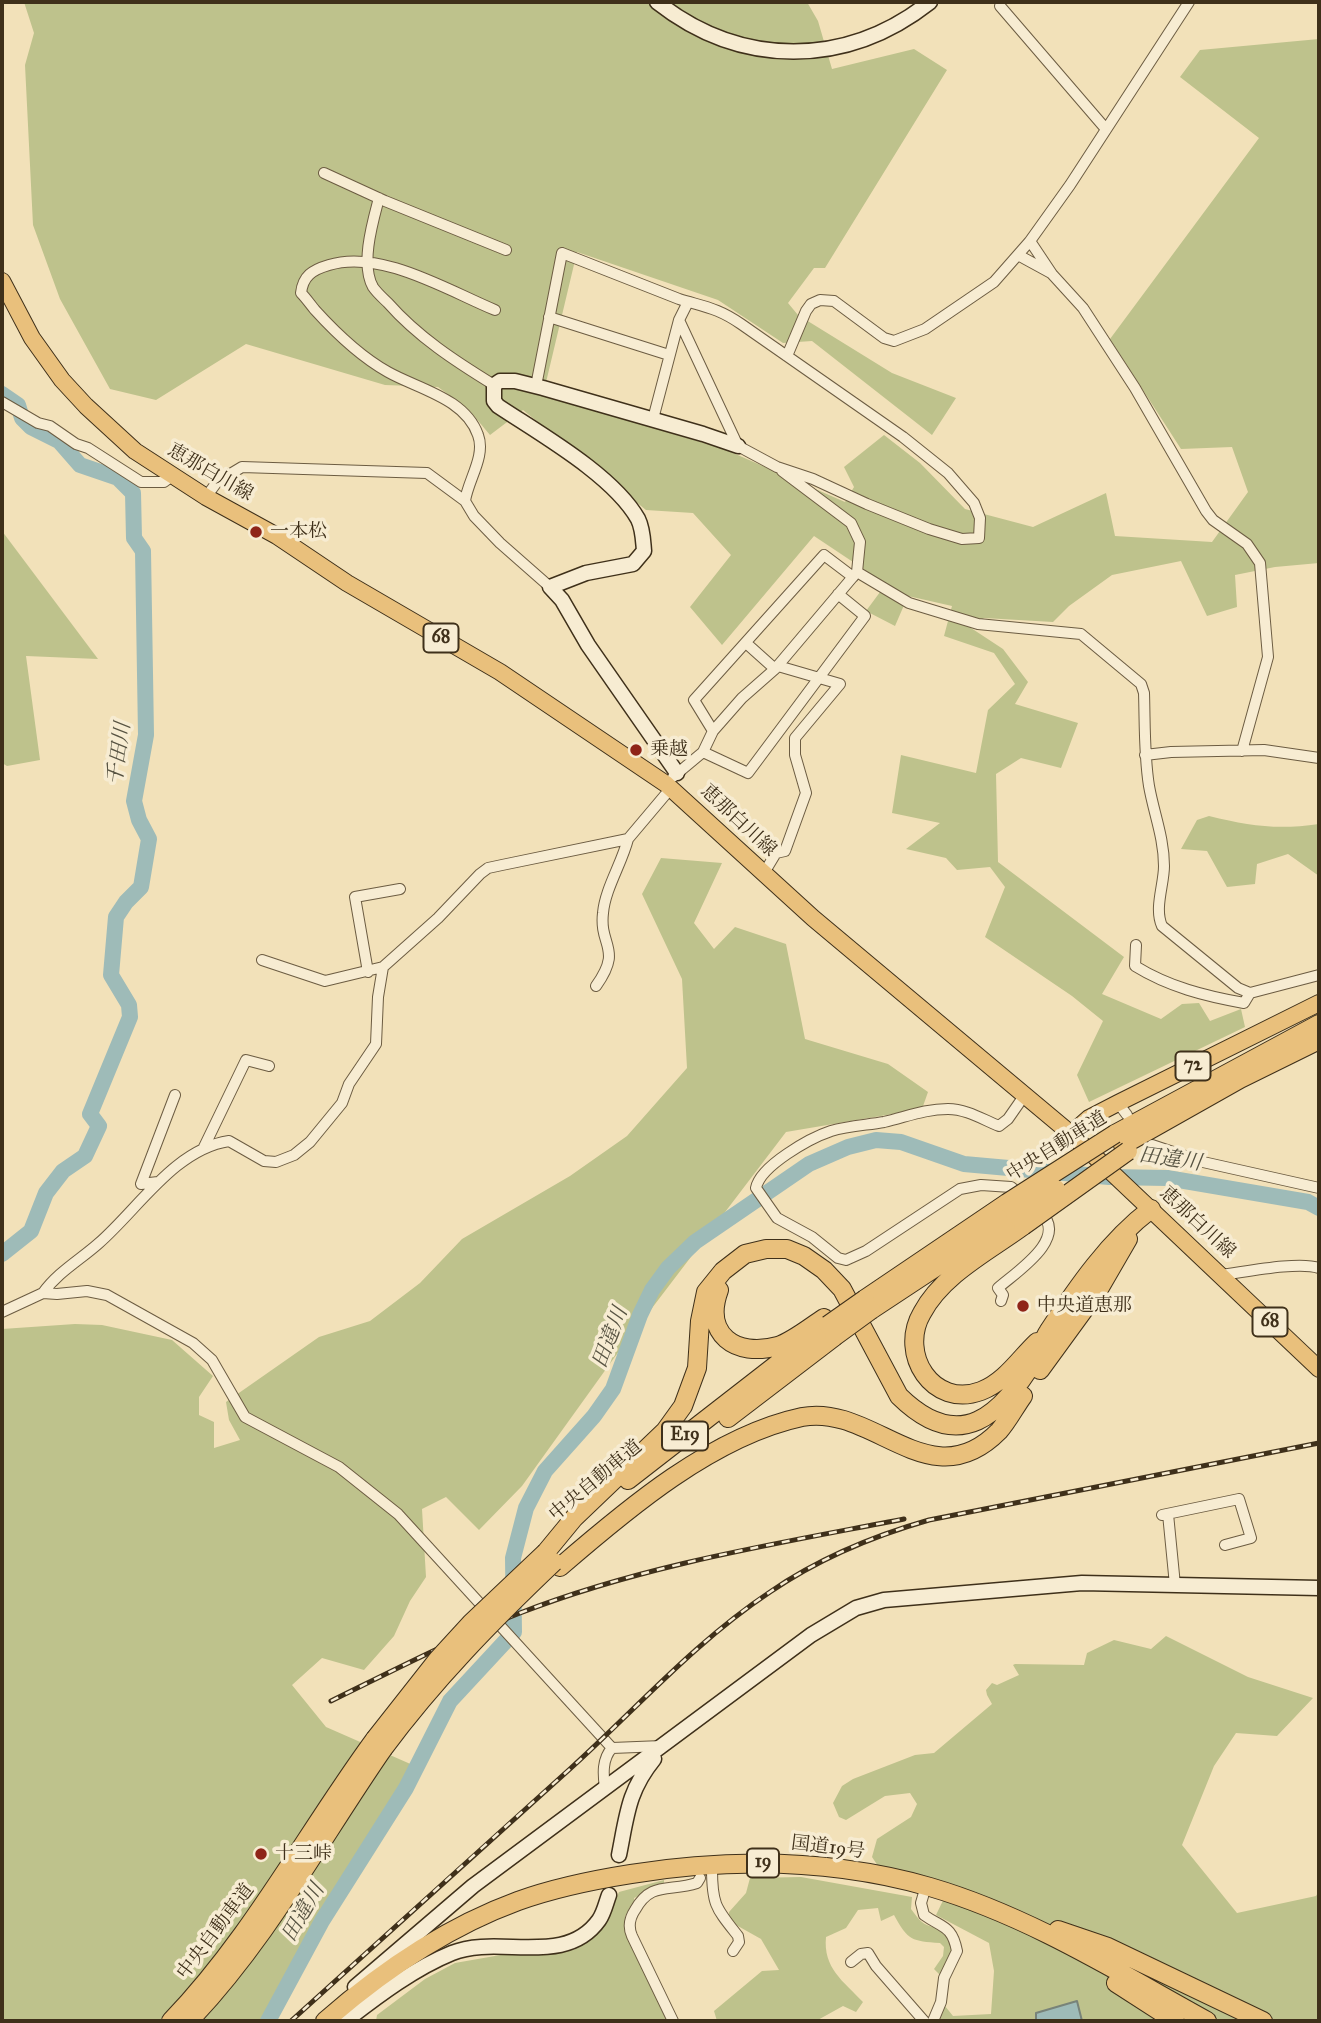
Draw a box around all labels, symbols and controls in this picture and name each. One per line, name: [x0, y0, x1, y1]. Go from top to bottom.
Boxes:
street label: 恵那白川線: [163, 439, 257, 507]
place label: 一本松: [270, 521, 327, 543]
marker: 一本松: [248, 524, 264, 540]
road number: 68: [424, 624, 458, 652]
water label: 千田川: [103, 721, 137, 787]
place label: 乗越: [650, 739, 688, 761]
marker: 乗越: [628, 742, 644, 758]
street label: 恵那白川線: [695, 780, 781, 862]
road number: 72: [1176, 1051, 1210, 1080]
street label: 中央自動車道: [1003, 1107, 1111, 1187]
water label: 田違川: [1137, 1143, 1203, 1177]
street label: 恵那白川線: [1154, 1182, 1240, 1264]
place label: 中央道恵那: [1037, 1295, 1132, 1317]
marker: 中央道恵那: [1015, 1298, 1031, 1314]
water label: 田違川: [588, 1304, 634, 1372]
road number: 68: [1252, 1308, 1288, 1336]
road number: E19: [662, 1422, 708, 1450]
street label: 中央自動車道: [545, 1436, 647, 1526]
street label: 国道19号: [790, 1832, 866, 1864]
place label: 十三峠: [275, 1843, 332, 1865]
marker: 十三峠: [253, 1846, 269, 1862]
road number: 19: [747, 1849, 779, 1878]
water label: 田違川: [277, 1879, 331, 1947]
street label: 中央自動車道: [173, 1880, 259, 1984]

